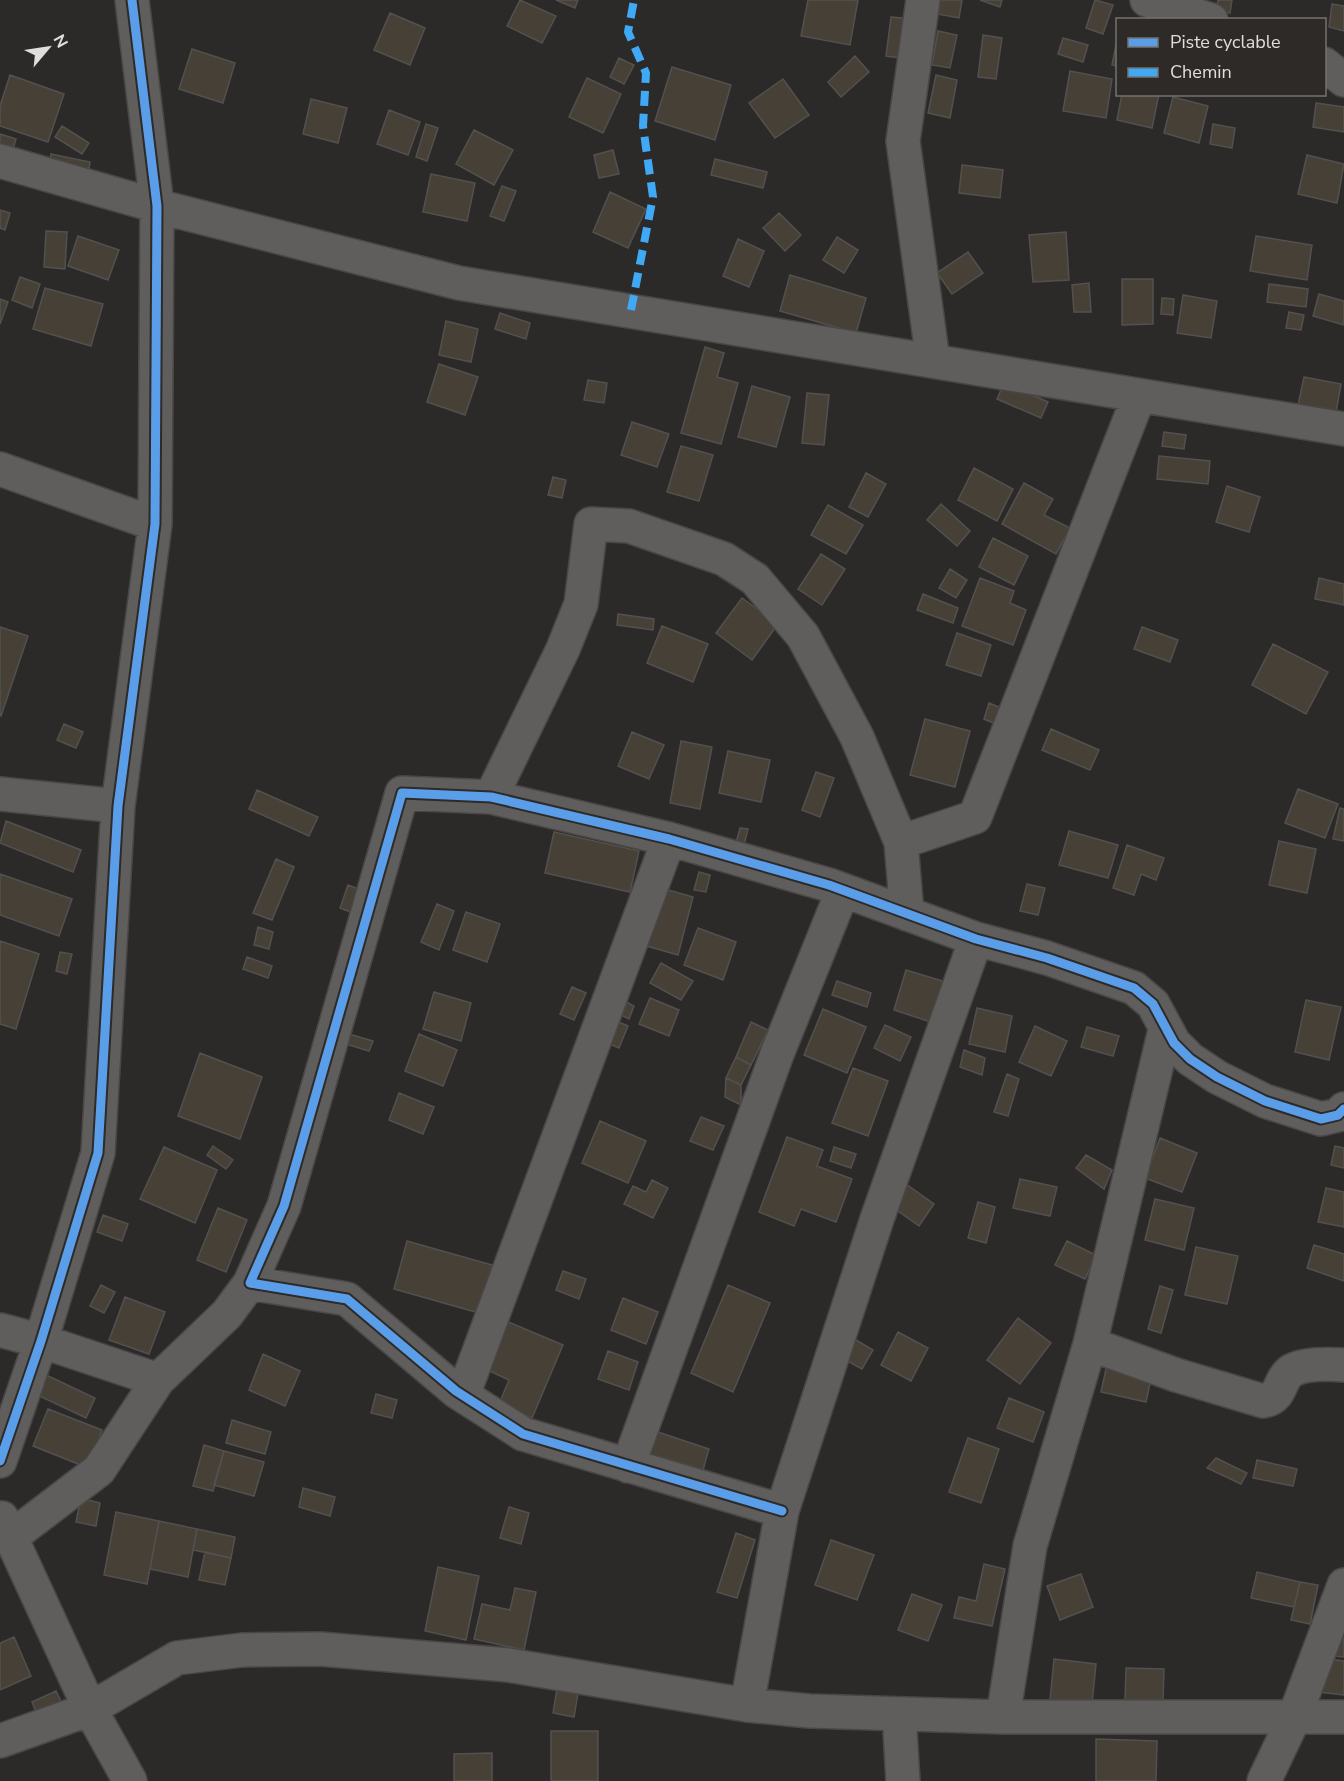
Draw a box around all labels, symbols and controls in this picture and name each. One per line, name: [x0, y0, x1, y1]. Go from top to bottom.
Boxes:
north arrow: [18, 18, 78, 78]
legend: [1116, 18, 1326, 96]
text: Piste cyclable: [1170, 30, 1281, 54]
text: N: [48, 31, 73, 52]
text: Chemin: [1170, 60, 1232, 84]

